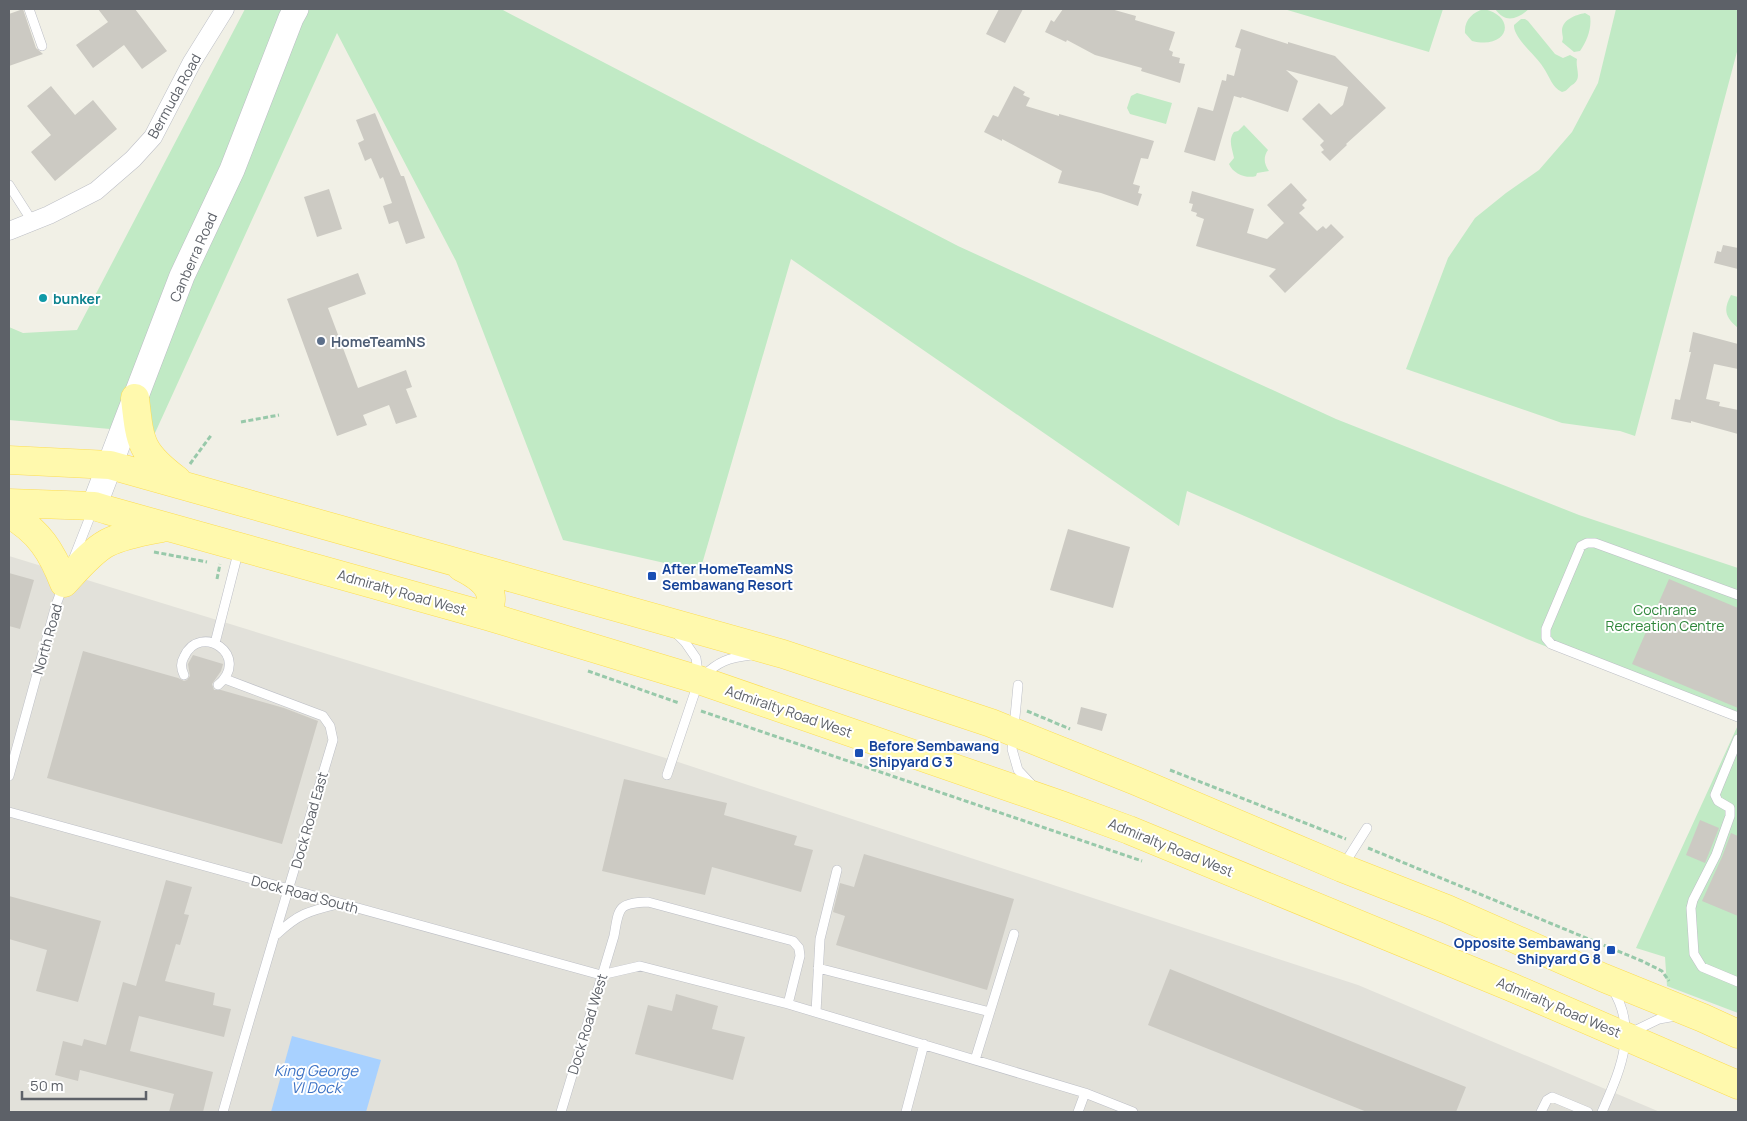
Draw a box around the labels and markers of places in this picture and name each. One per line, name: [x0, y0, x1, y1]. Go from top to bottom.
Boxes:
place label: bunker: [53, 289, 101, 308]
marker: bunker: [37, 292, 49, 304]
place label: HomeTeamNS: [331, 332, 425, 351]
marker: HomeTeamNS: [315, 335, 327, 347]
place label: After HomeTeamNS Sembawang Resort: [662, 559, 793, 594]
marker: After HomeTeamNS Sembawang Resort: [646, 570, 658, 582]
place label: Before Sembawang Shipyard G 3: [869, 736, 999, 771]
marker: Before Sembawang Shipyard G 3: [853, 747, 865, 759]
place label: Opposite Sembawang Shipyard G 8: [1454, 933, 1601, 968]
marker: Opposite Sembawang Shipyard G 8: [1605, 944, 1617, 956]

